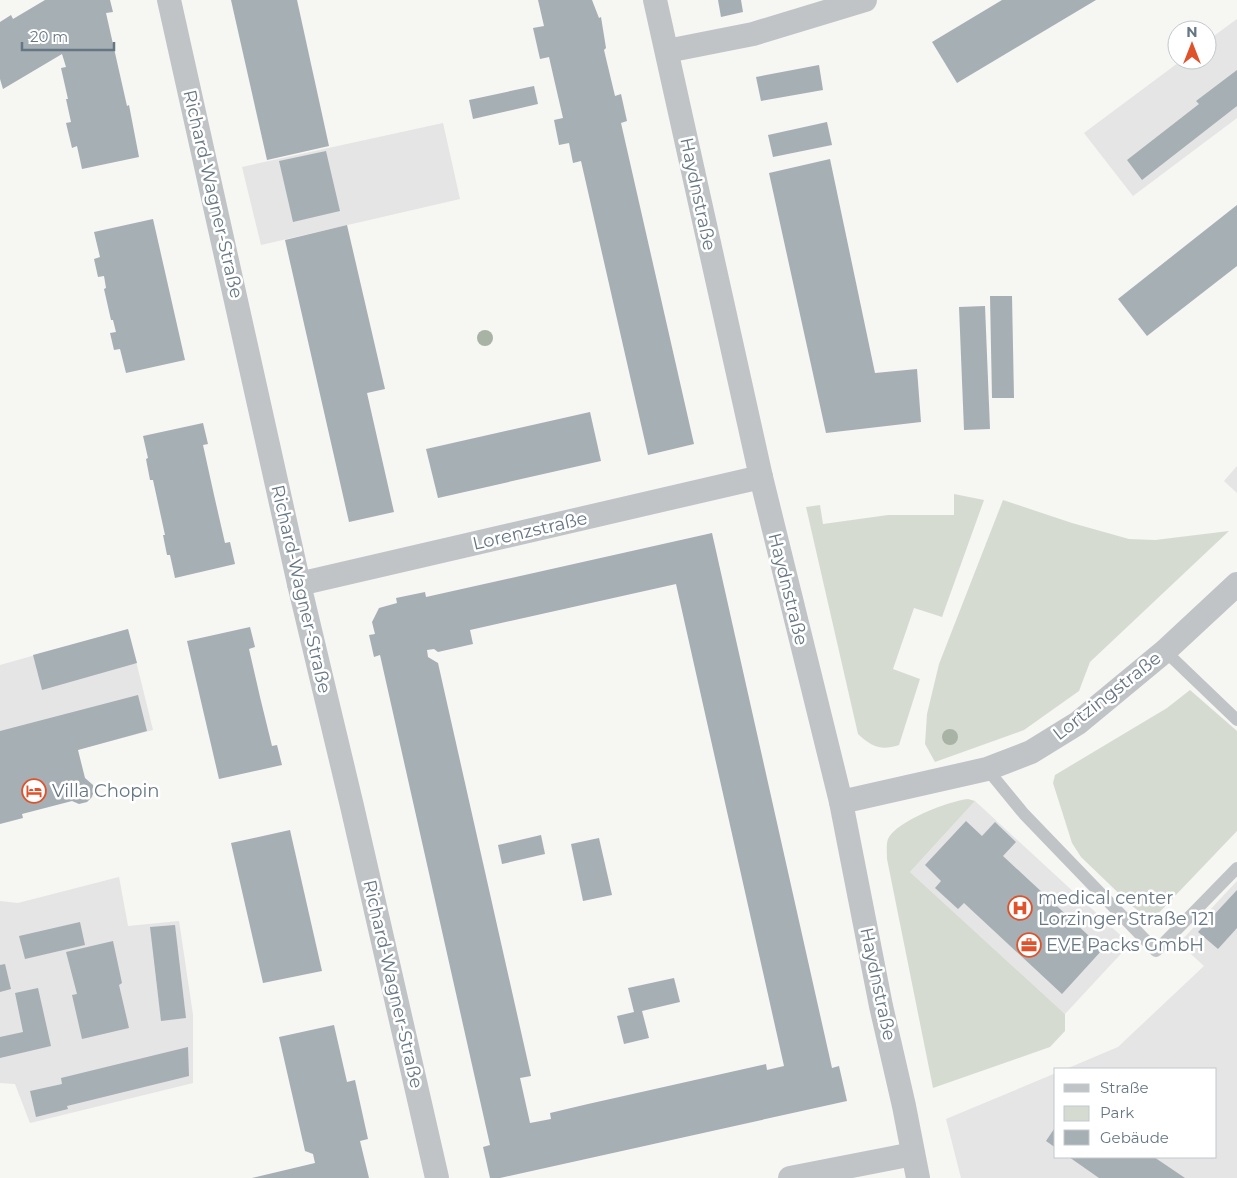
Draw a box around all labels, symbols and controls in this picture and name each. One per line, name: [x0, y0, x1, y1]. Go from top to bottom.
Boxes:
scale bar: [22, 20, 115, 52]
north arrow: [1167, 20, 1217, 70]
text: N: [1186, 23, 1198, 41]
text: 20 m: [30, 27, 68, 46]
street label: Richard-Wagner-Straße: [178, 88, 248, 300]
street label: Haydnstraße: [675, 136, 721, 253]
street label: Richard-Wagner-Straße: [266, 483, 336, 695]
street label: Lorenzstraße: [470, 507, 590, 555]
street label: Haydnstraße: [763, 531, 813, 648]
street label: Lortzingstraße: [1049, 647, 1166, 745]
hotel icon: Villa Chopin: [21, 778, 47, 804]
place label: Villa Chopin: [52, 780, 160, 802]
street label: Richard-Wagner-Straße: [358, 878, 428, 1090]
place label: medical center Lorzinger Straße 121: [1038, 887, 1215, 930]
hospital icon: medical center Lorzinger Straße 121: [1007, 895, 1033, 921]
street label: Haydnstraße: [855, 926, 901, 1043]
office icon: EVE Packs GmbH: [1016, 932, 1042, 958]
place label: EVE Packs GmbH: [1046, 934, 1204, 956]
legend: [1054, 1068, 1217, 1158]
text: Straße: [1100, 1078, 1149, 1097]
text: Park: [1100, 1103, 1134, 1122]
text: Gebäude: [1100, 1128, 1169, 1147]

